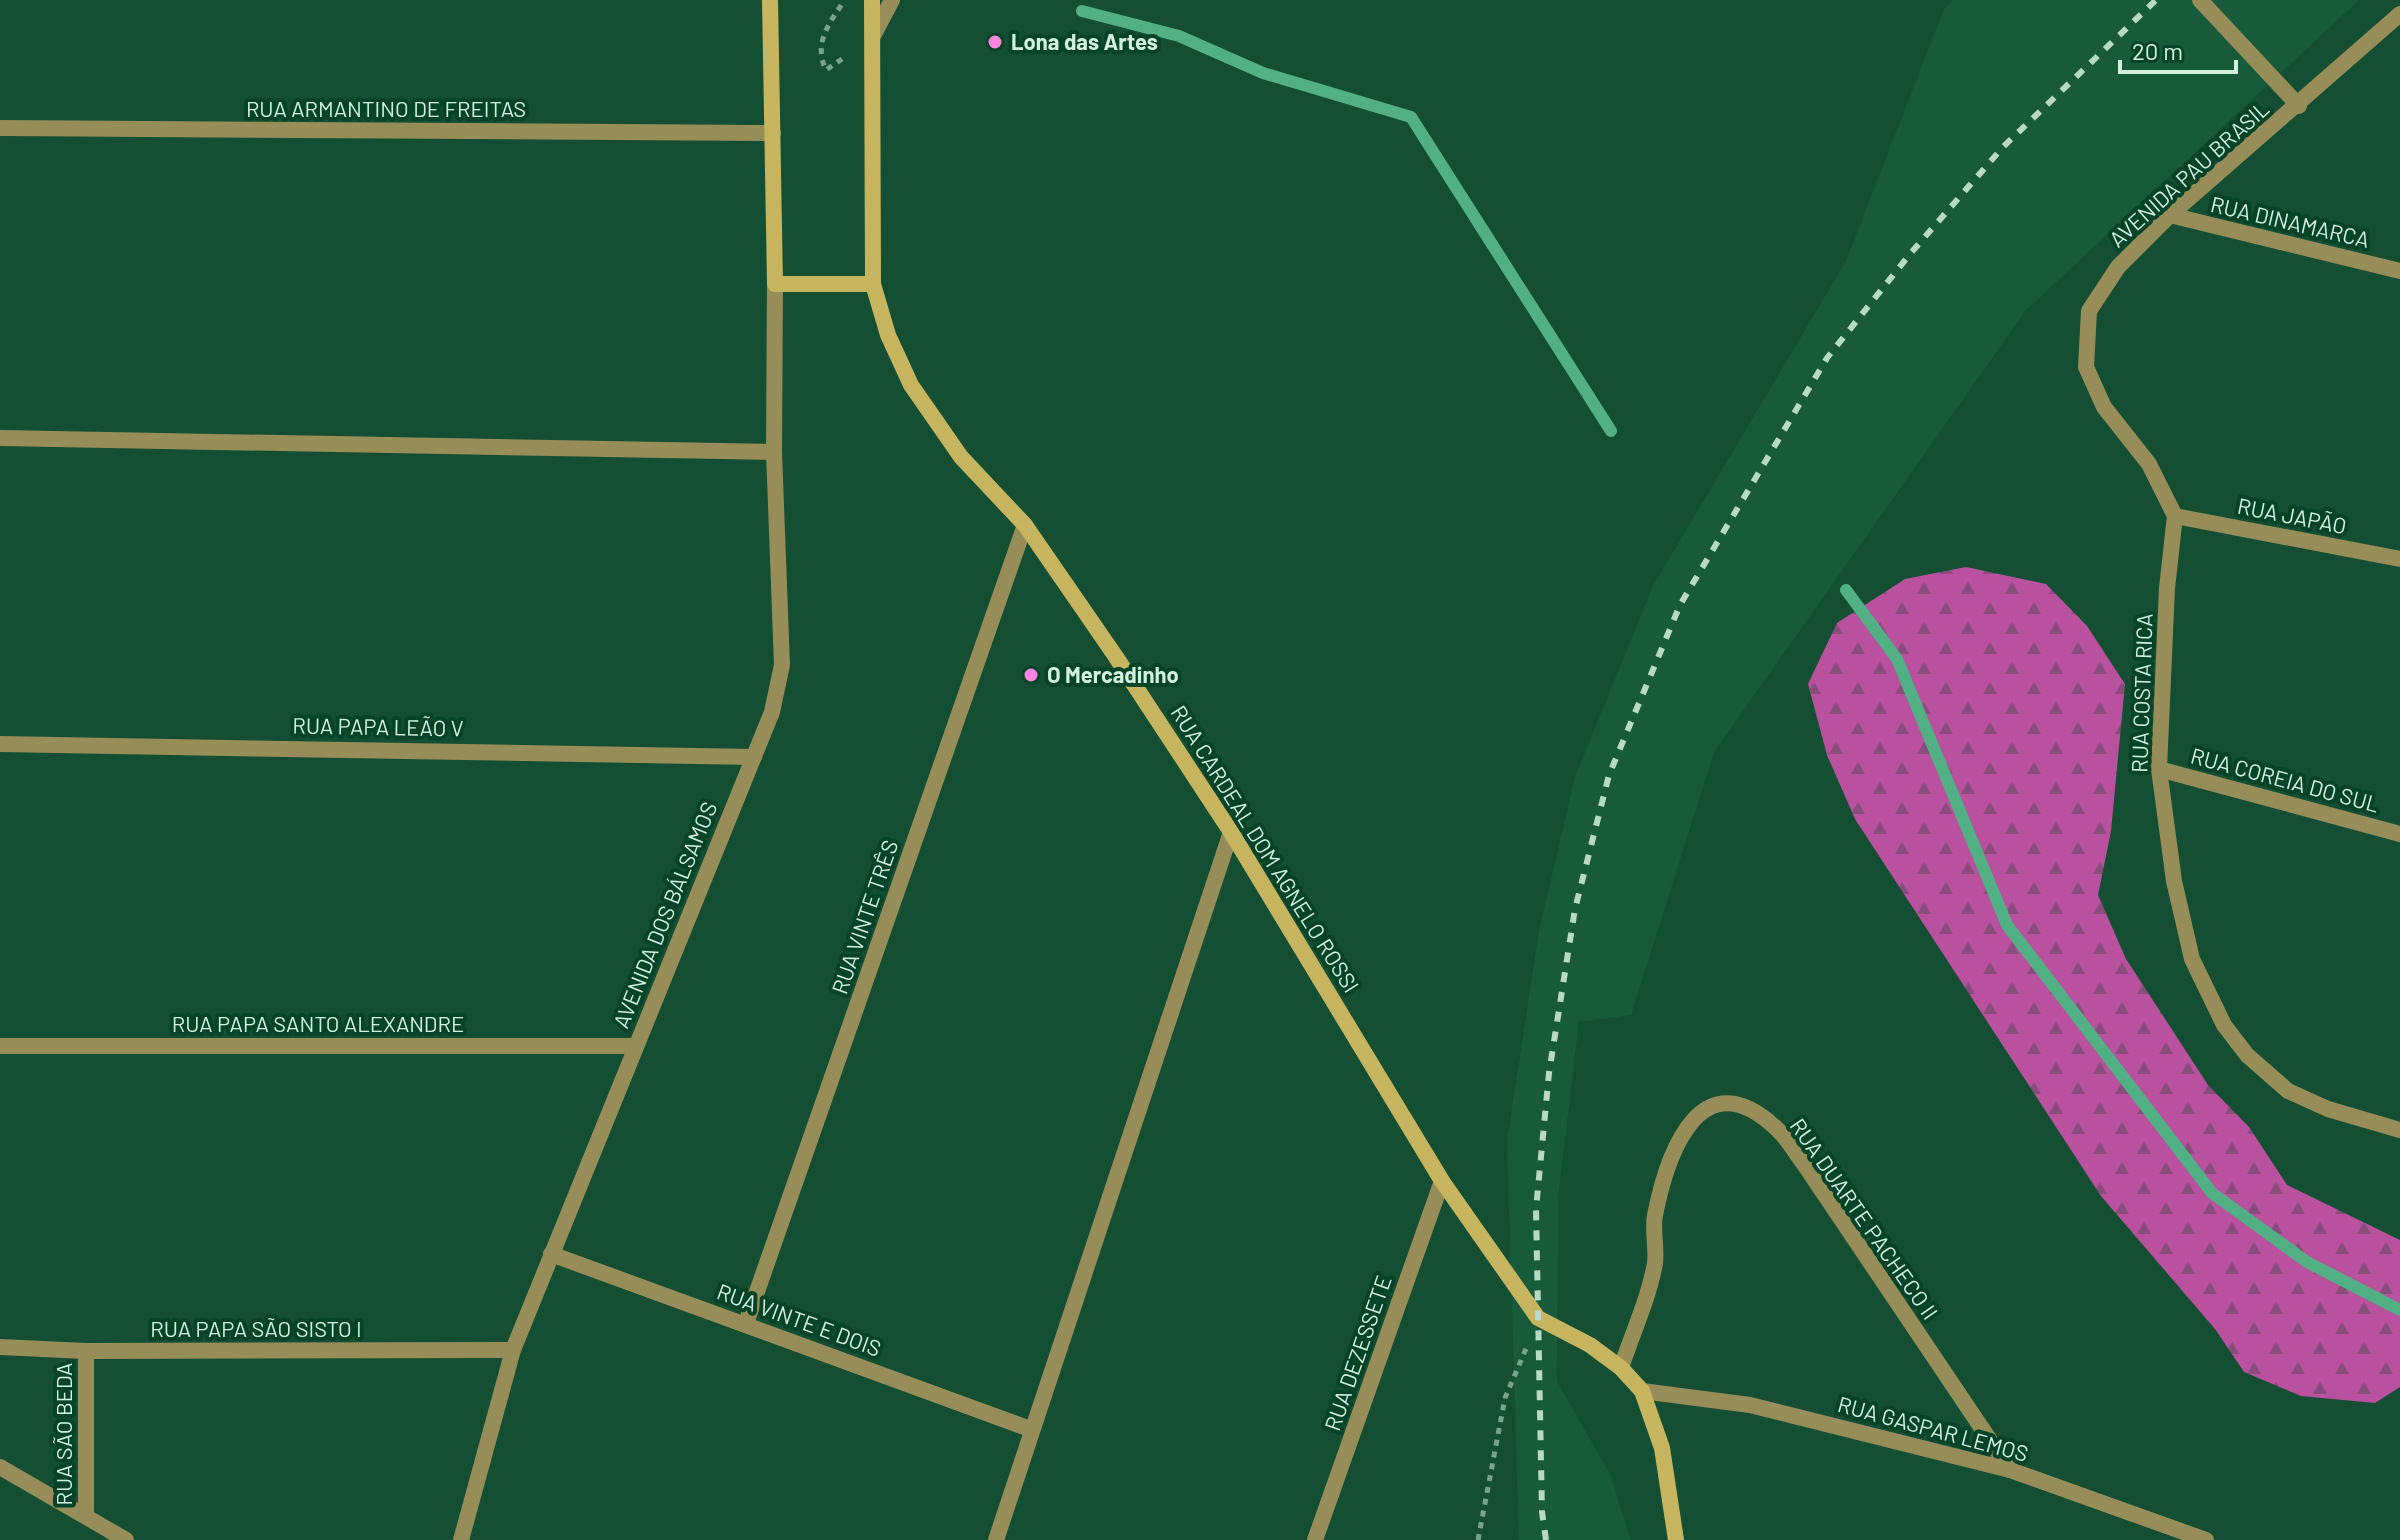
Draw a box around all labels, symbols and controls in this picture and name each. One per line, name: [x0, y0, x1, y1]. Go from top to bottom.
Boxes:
scale bar: [2120, 24, 2236, 74]
place label: Lona das Artes: [1011, 28, 1158, 54]
marker: Lona das Artes: [986, 33, 1004, 51]
text: 20 m: [2132, 36, 2183, 65]
street label: RUA ARMANTINO DE FREITAS: [246, 95, 526, 121]
street label: AVENIDA PAU BRASIL: [2103, 95, 2273, 252]
street label: RUA DINAMARCA: [2208, 190, 2372, 252]
street label: RUA JAPÃO: [2235, 492, 2349, 538]
street label: RUA COSTA RICA: [2125, 613, 2157, 773]
place label: O Mercadinho: [1047, 661, 1179, 687]
marker: O Mercadinho: [1022, 666, 1040, 684]
street label: RUA CARDEAL DOM AGNELO ROSSI: [1166, 700, 1365, 997]
street label: RUA PAPA LEÃO V: [292, 712, 464, 740]
street label: RUA COREIA DO SUL: [2188, 741, 2382, 817]
street label: AVENIDA DOS BÁLSAMOS: [607, 798, 721, 1032]
street label: RUA VINTE TRÊS: [826, 836, 903, 997]
street label: RUA PAPA SANTO ALEXANDRE: [172, 1010, 464, 1036]
street label: RUA DUARTE PACHECO II: [1785, 1113, 1944, 1324]
street label: RUA DEZESSETE: [1318, 1272, 1396, 1434]
street label: RUA VINTE E DOIS: [714, 1277, 885, 1361]
street label: RUA PAPA SÃO SISTO I: [150, 1315, 362, 1341]
street label: RUA SÃO BEDA: [50, 1363, 76, 1505]
street label: RUA GASPAR LEMOS: [1835, 1390, 2031, 1466]

